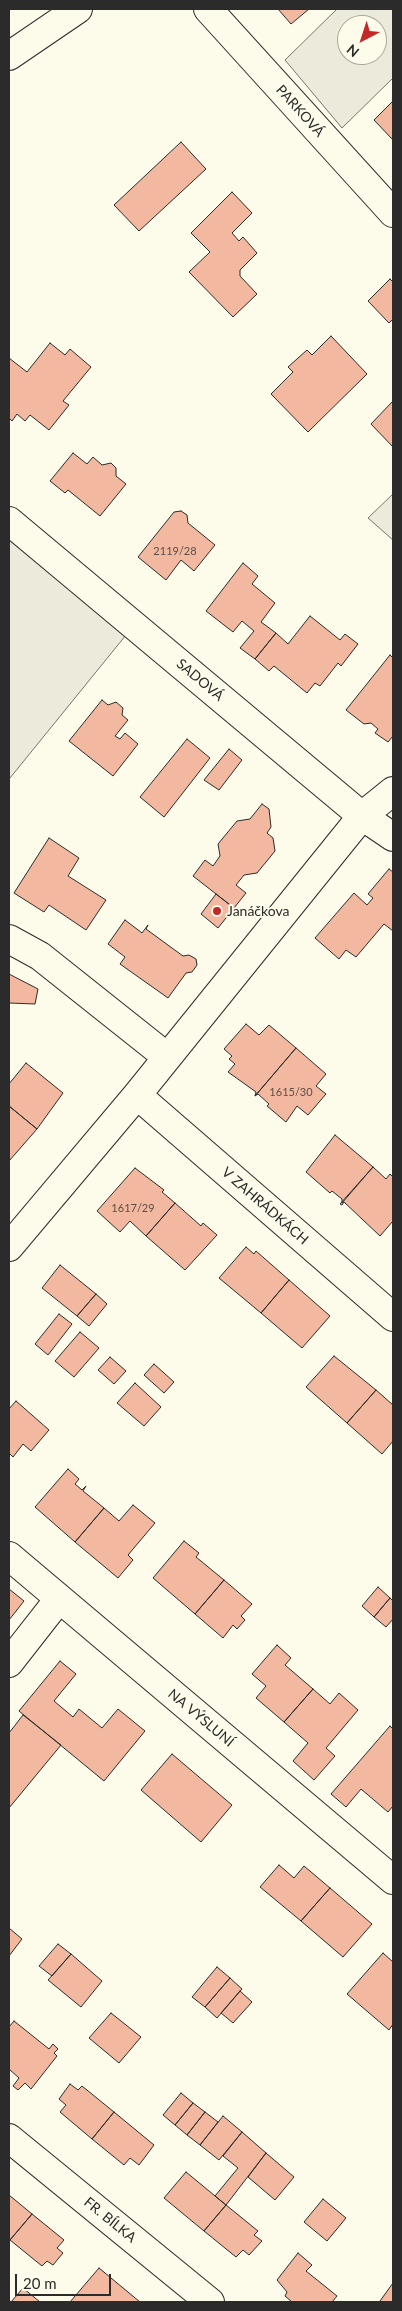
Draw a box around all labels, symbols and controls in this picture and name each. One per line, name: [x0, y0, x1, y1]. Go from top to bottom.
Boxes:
north arrow: [337, 15, 387, 65]
text: N: [343, 41, 362, 61]
street label: PARKOVÁ: [272, 82, 328, 140]
house number: 2119/28: [153, 544, 197, 558]
street label: SADOVÁ: [173, 655, 227, 705]
place label: Janáčkova: [227, 903, 290, 919]
marker: Janáčkova: [211, 905, 223, 917]
house number: 1615/30: [269, 1085, 313, 1099]
street label: V ZAHRÁDKÁCH: [218, 1164, 312, 1248]
house number: 1617/29: [111, 1201, 155, 1215]
street label: NA VÝSLUNÍ: [165, 1686, 237, 1750]
street label: FR. BÍLKA: [80, 2194, 140, 2246]
scale bar: [18, 2264, 114, 2296]
text: 20 m: [23, 2274, 57, 2292]

